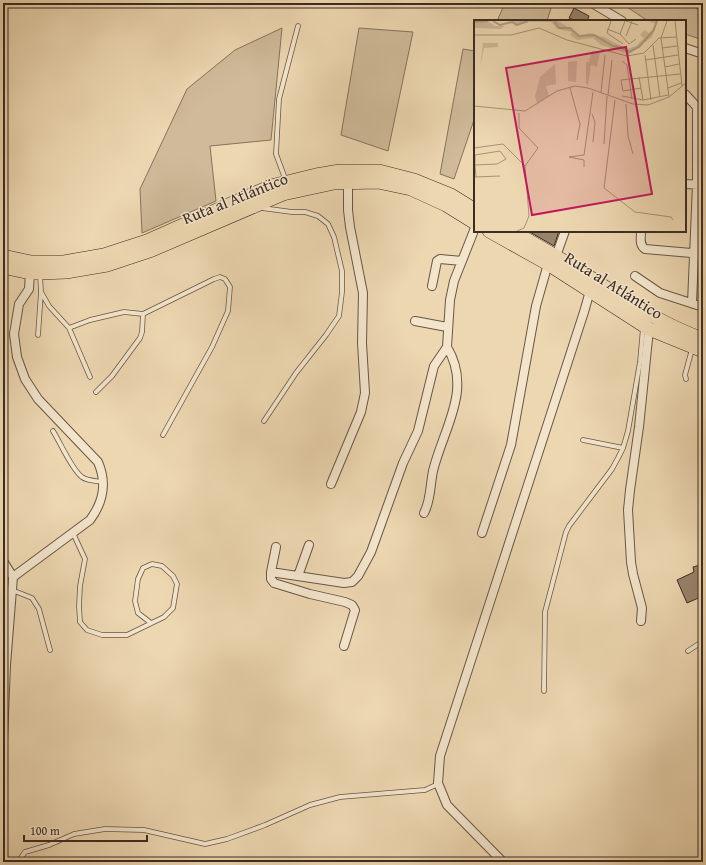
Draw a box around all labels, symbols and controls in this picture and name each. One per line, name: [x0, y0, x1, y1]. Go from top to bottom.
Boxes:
inset map: [474, 20, 686, 232]
street label: Ruta al Atlántico: [179, 166, 291, 230]
street label: Ruta al Atlántico: [560, 245, 668, 325]
scale bar: [24, 817, 147, 843]
text: 100 m: [30, 822, 60, 839]

